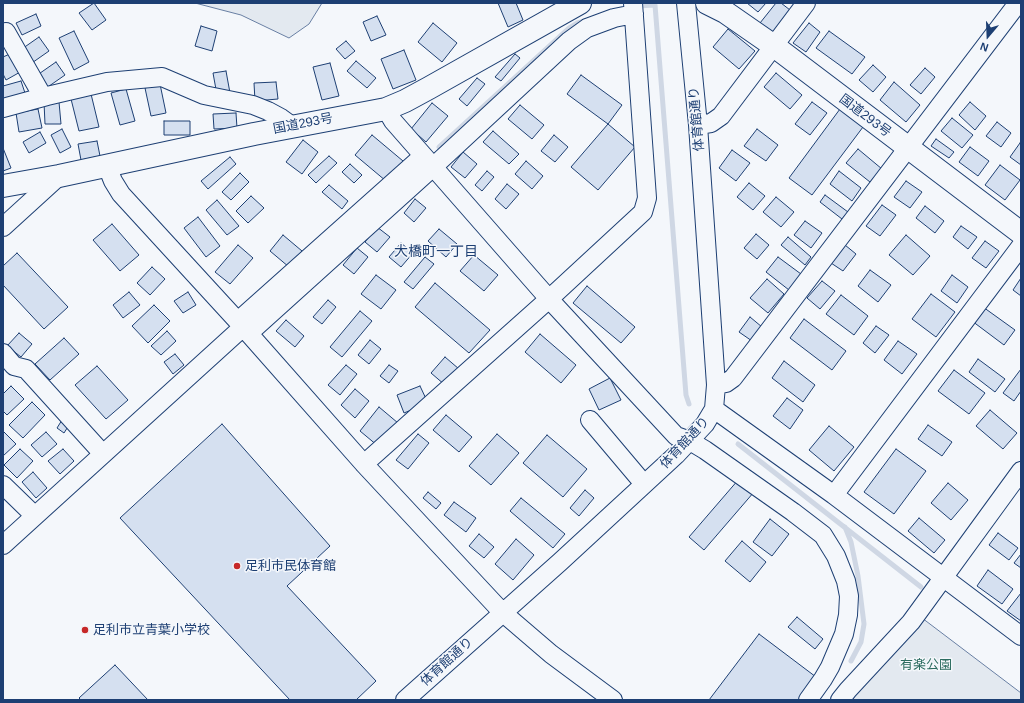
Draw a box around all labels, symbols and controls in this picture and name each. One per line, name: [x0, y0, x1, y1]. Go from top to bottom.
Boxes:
north arrow: [968, 16, 1008, 56]
text: N: [978, 40, 990, 54]
street label: 体育館通り: [686, 86, 708, 152]
street label: 国道293号: [836, 92, 894, 140]
street label: 国道293号: [272, 111, 334, 137]
district label: 大橋町一丁目: [394, 244, 478, 260]
street label: 体育館通り: [657, 414, 713, 472]
place label: 足利市民体育館: [245, 558, 336, 574]
marker: 足利市民体育館: [232, 561, 242, 571]
place label: 足利市立青葉小学校: [93, 622, 210, 638]
marker: 足利市立青葉小学校: [80, 625, 90, 635]
street label: 体育館通り: [418, 634, 476, 690]
park label: 有楽公園: [900, 657, 952, 673]

